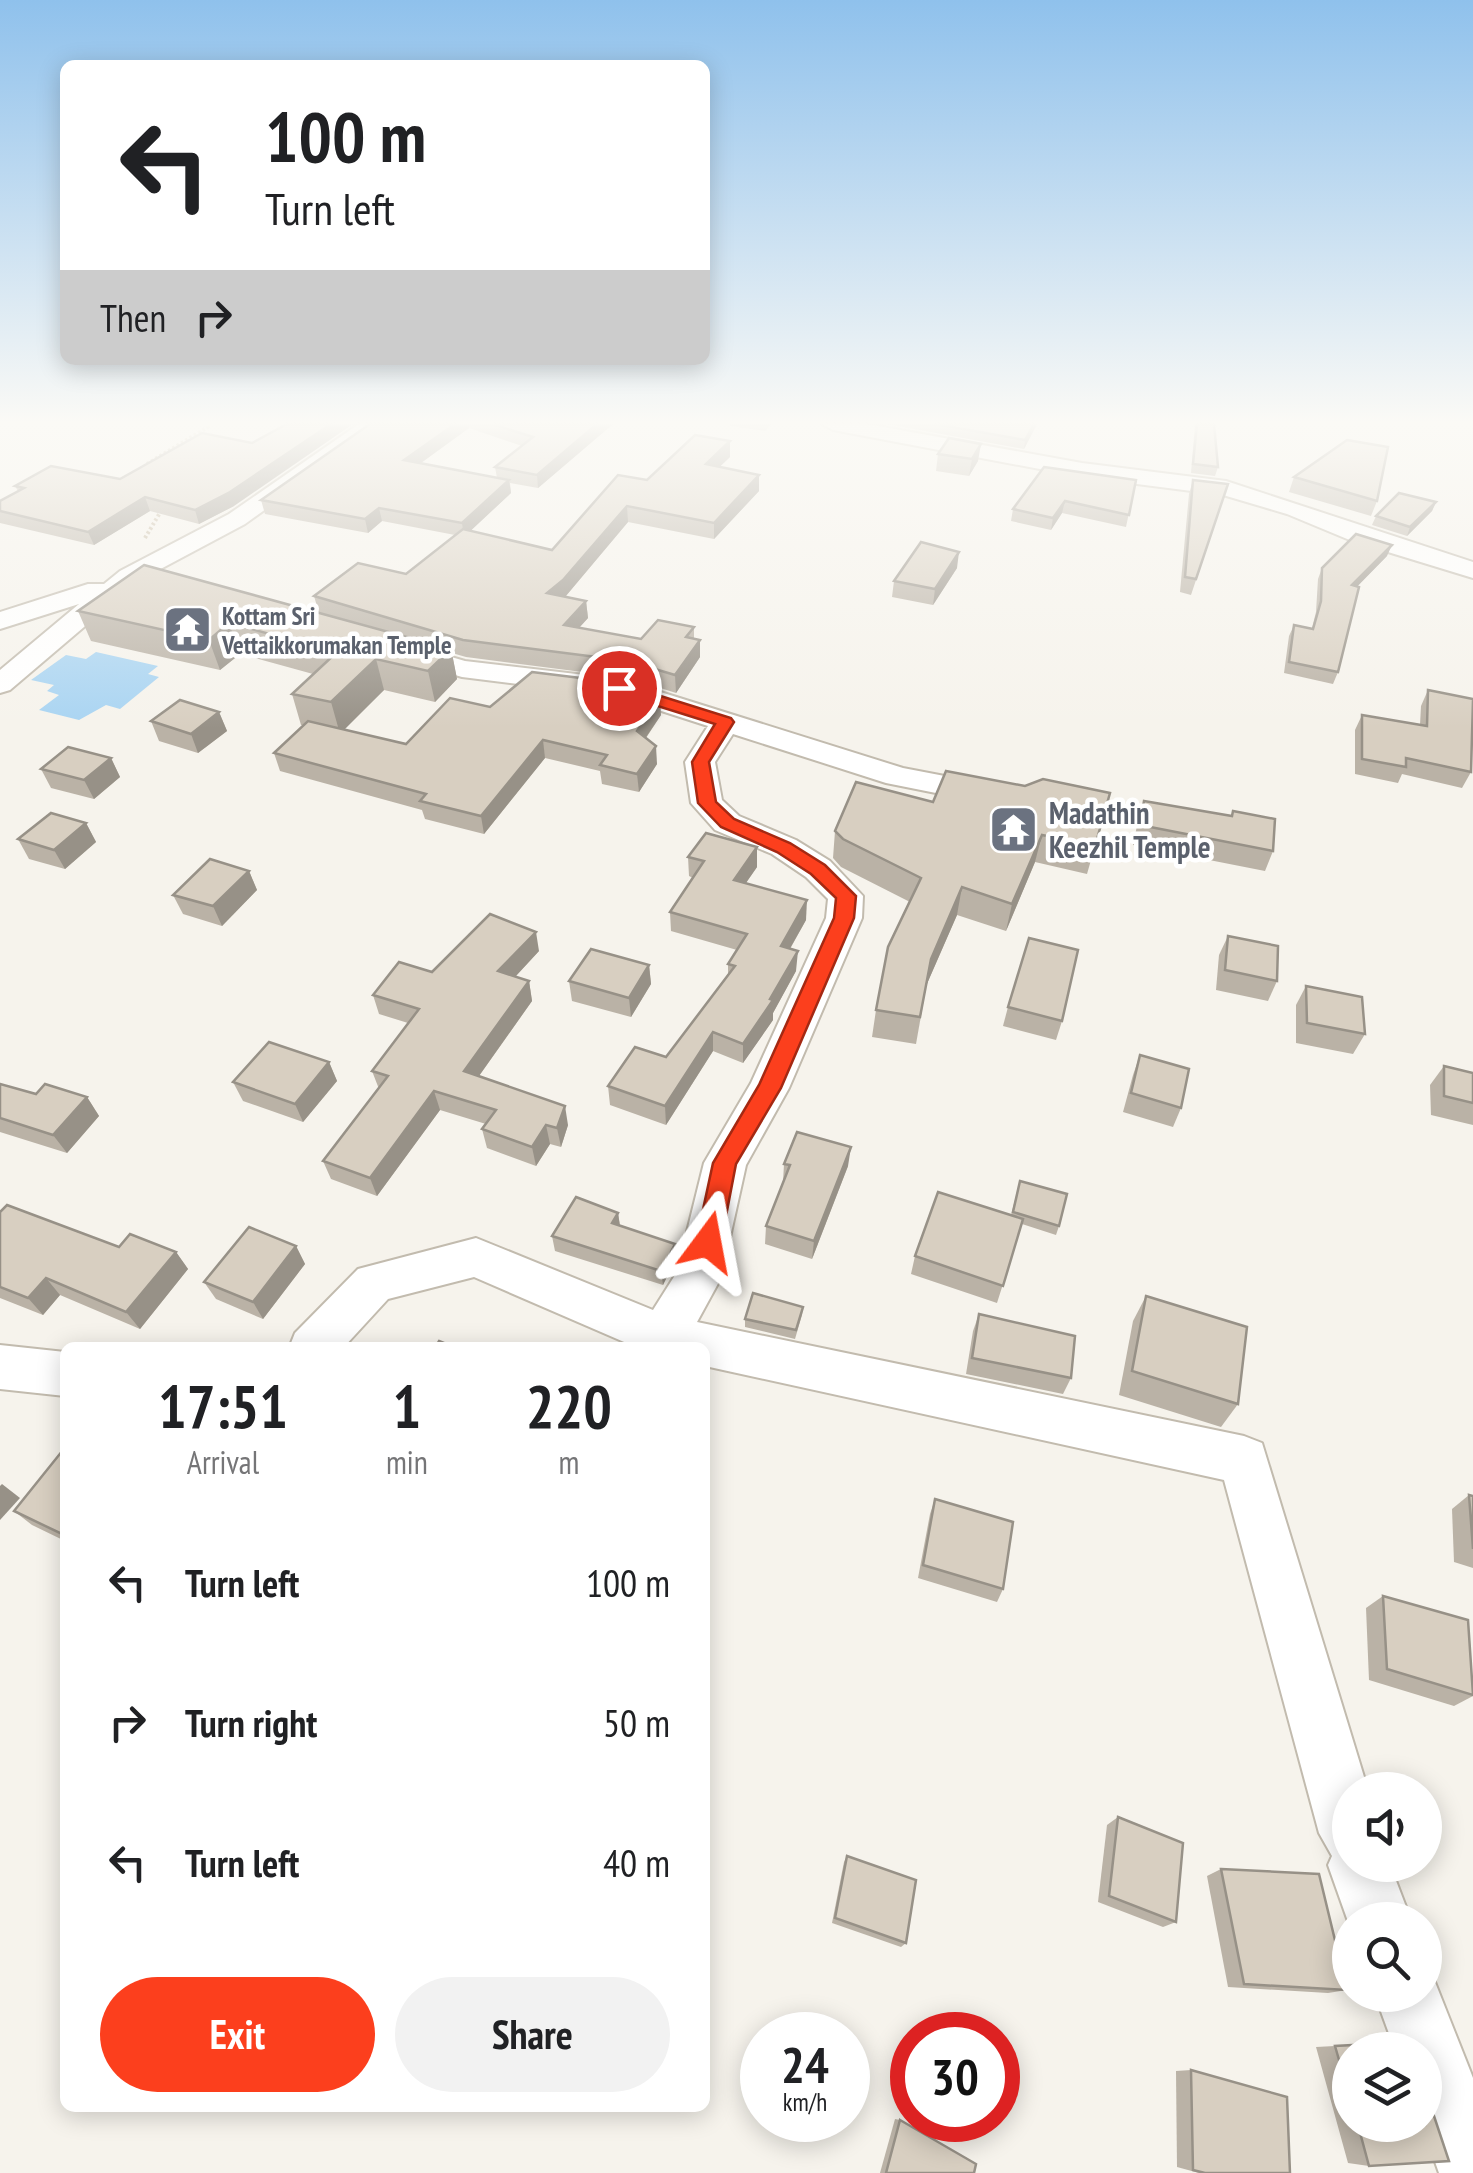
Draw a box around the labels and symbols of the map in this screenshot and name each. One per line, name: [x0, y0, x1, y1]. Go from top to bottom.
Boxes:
place label: Kottam Sri Vettaikkorumakan Temple: [221, 600, 452, 661]
temple icon: Kottam Sri Vettaikkorumakan Temple: [161, 604, 213, 656]
pin: [577, 646, 662, 731]
place label: Madathin Keezhil Temple: [1049, 793, 1211, 866]
temple icon: Madathin Keezhil Temple: [988, 803, 1040, 855]
position arrow: [656, 1190, 760, 1294]
speed limit sign: 30: [890, 2012, 1020, 2142]

